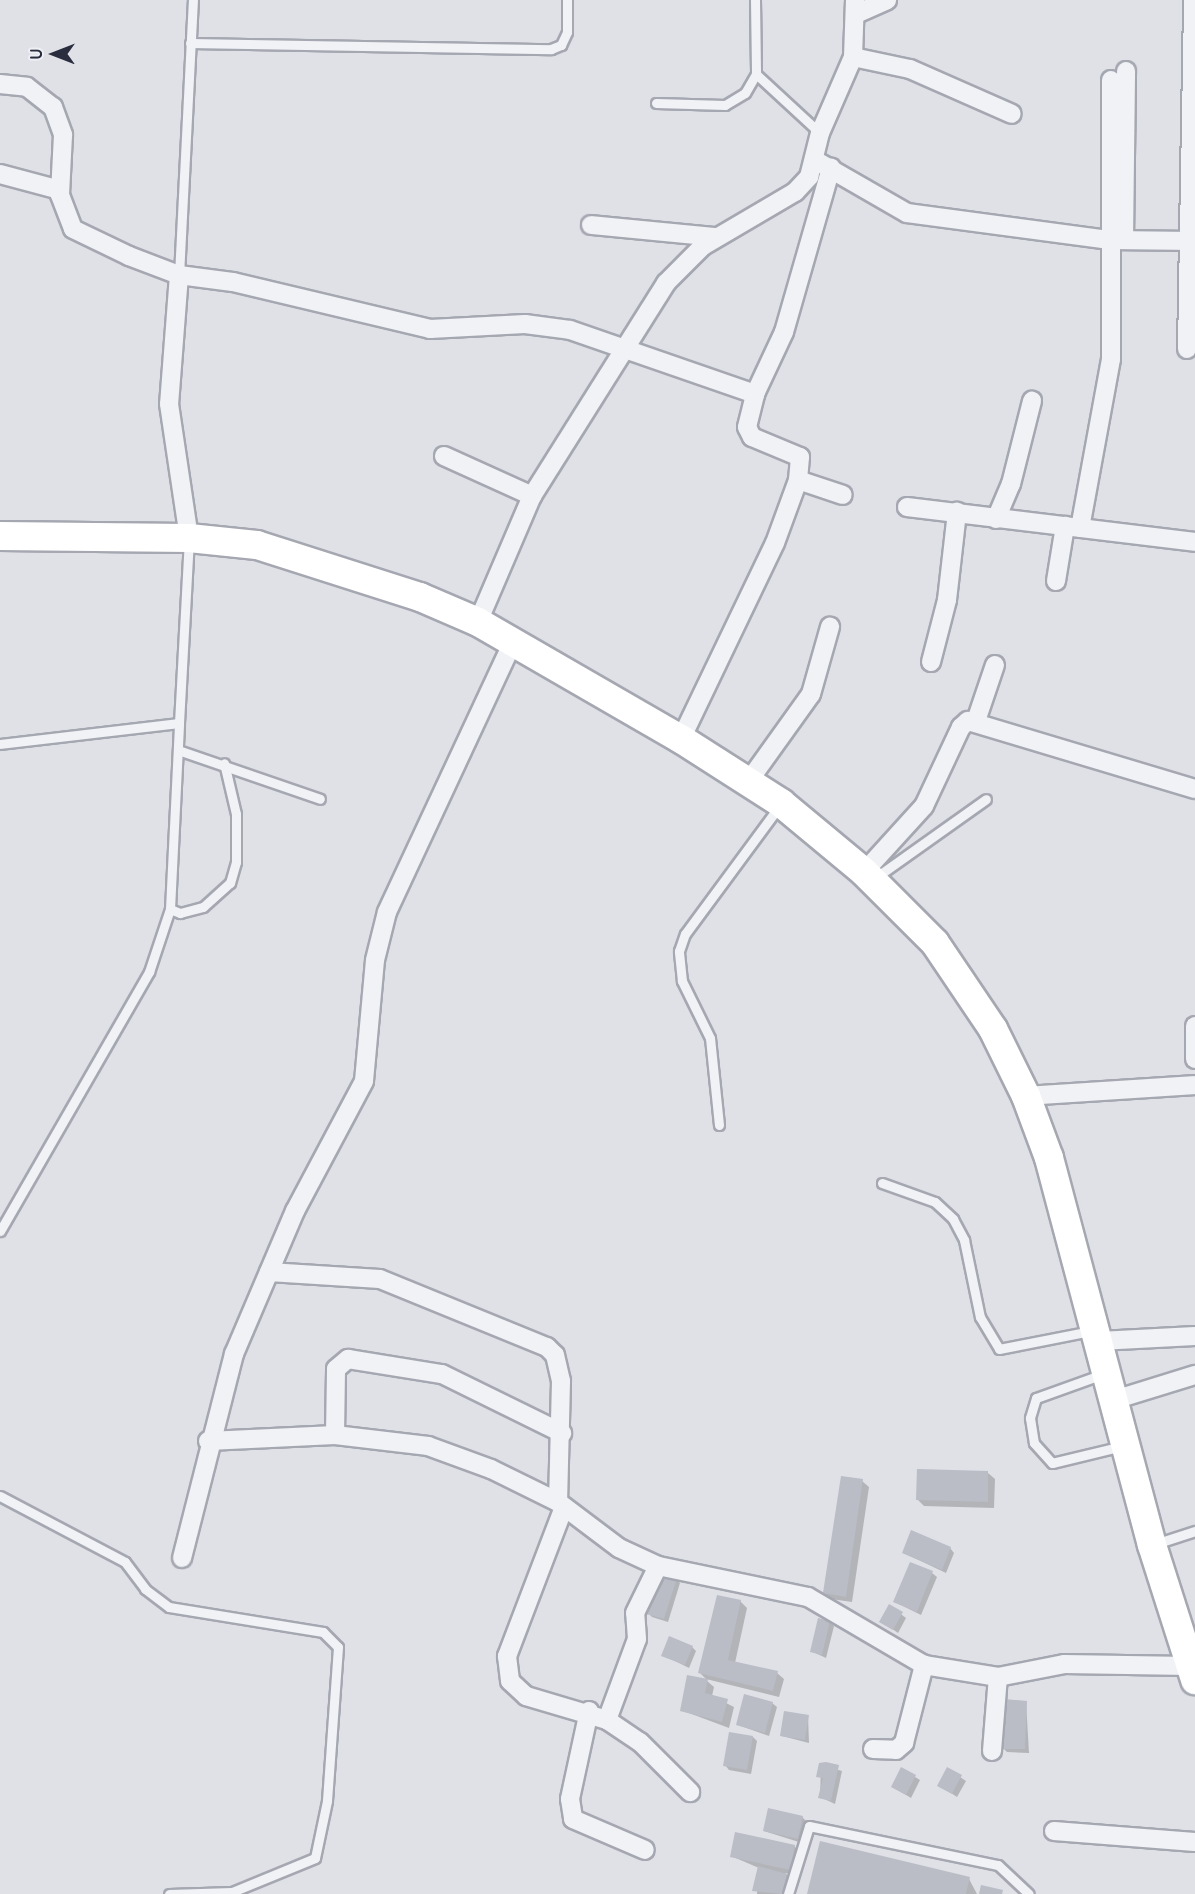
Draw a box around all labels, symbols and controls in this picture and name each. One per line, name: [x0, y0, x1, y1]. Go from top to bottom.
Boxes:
north arrow: [24, 24, 84, 84]
text: U: [26, 48, 46, 60]

